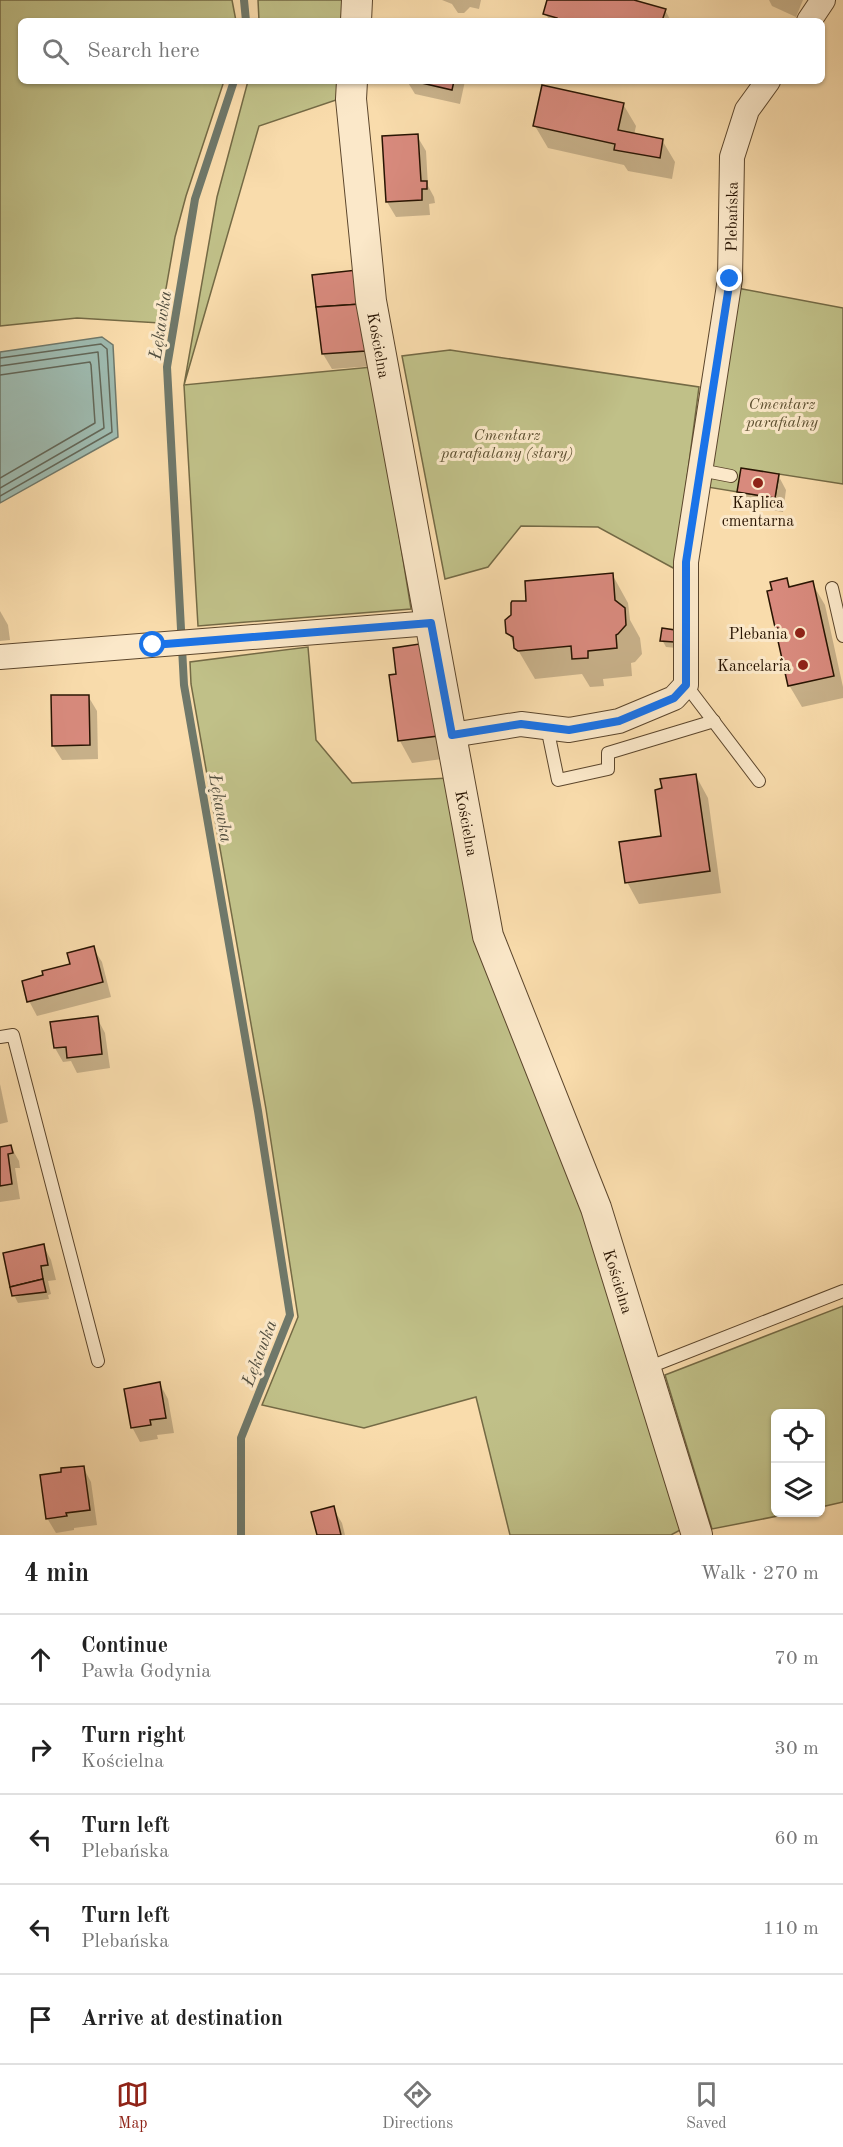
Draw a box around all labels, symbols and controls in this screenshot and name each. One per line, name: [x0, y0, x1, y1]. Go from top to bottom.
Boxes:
search box: [18, 18, 825, 84]
icon: search: [39, 35, 72, 68]
text: Search here: [87, 40, 200, 62]
street label: Plebańska: [724, 181, 742, 252]
route end: [716, 265, 742, 291]
water label: Łękawka: [147, 289, 175, 362]
street label: Kościelna: [363, 311, 391, 380]
park label: Cmentarz parafialny: [744, 397, 819, 431]
park label: Cmentarz parafialany (stary): [439, 428, 573, 462]
marker: Kaplica cmentarna: [751, 476, 765, 490]
place label: Kaplica cmentarna: [722, 496, 794, 530]
marker: Plebania: [793, 626, 807, 640]
place label: Plebania: [728, 627, 788, 643]
route start: [139, 631, 165, 657]
marker: Kancelaria: [796, 658, 810, 672]
place label: Kancelaria: [717, 659, 791, 675]
water label: Łękawka: [205, 771, 235, 844]
street label: Kościelna: [451, 789, 479, 858]
street label: Kościelna: [599, 1248, 634, 1316]
water label: Łękawka: [239, 1317, 281, 1390]
map controls: [771, 1409, 825, 1517]
button: locate: [771, 1409, 825, 1463]
button: layers: [771, 1463, 825, 1517]
text: 4 min: [24, 1561, 89, 1587]
text: Walk · 270 m: [700, 1564, 819, 1584]
text: Continue: [81, 1635, 168, 1657]
icon: ahead: [24, 1643, 57, 1676]
text: 70 m: [774, 1649, 819, 1669]
text: Pawła Godynia: [81, 1662, 211, 1682]
text: Turn right: [81, 1725, 185, 1747]
icon: right: [24, 1733, 57, 1766]
text: 30 m: [774, 1739, 819, 1759]
text: Kościelna: [81, 1752, 164, 1772]
text: Turn left: [81, 1815, 170, 1837]
icon: left: [24, 1823, 57, 1856]
text: 60 m: [774, 1829, 819, 1849]
text: Plebańska: [81, 1842, 169, 1862]
text: Turn left: [81, 1905, 170, 1927]
icon: left: [24, 1913, 57, 1946]
text: 110 m: [763, 1919, 819, 1939]
text: Plebańska: [81, 1932, 169, 1952]
icon: arrive: [24, 2003, 57, 2036]
text: Arrive at destination: [81, 2008, 283, 2030]
tab: Map: [116, 2078, 149, 2134]
tab: Directions: [382, 2078, 453, 2134]
tab: Saved: [686, 2078, 727, 2134]

